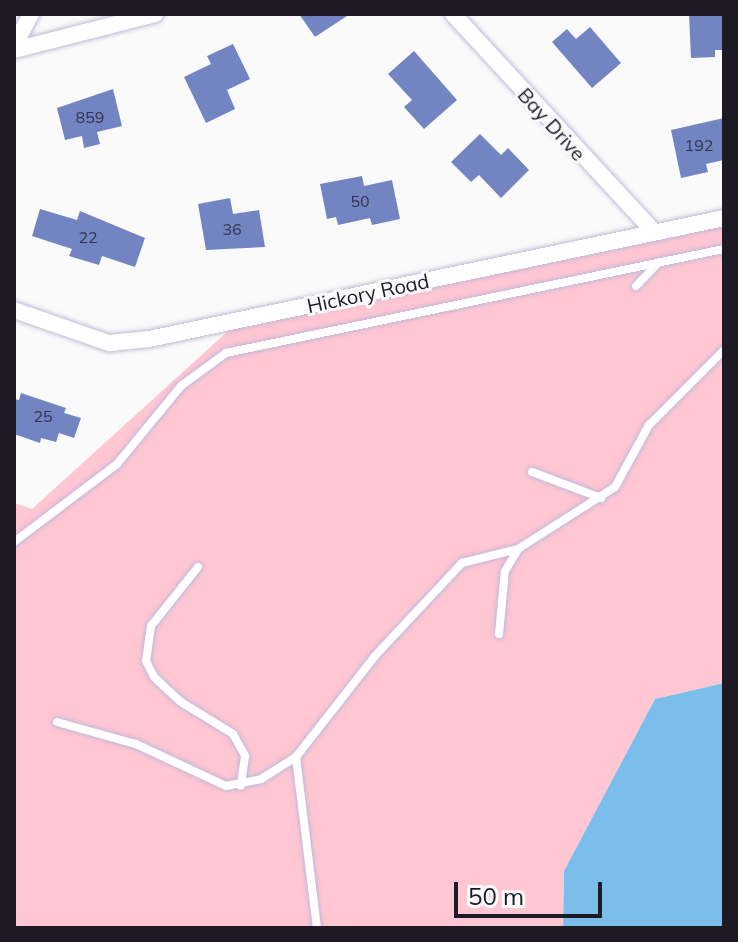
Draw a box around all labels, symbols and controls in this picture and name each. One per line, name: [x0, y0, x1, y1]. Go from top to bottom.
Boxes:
street label: Bay Drive: [513, 83, 591, 165]
house number: 859: [76, 107, 104, 127]
house number: 192: [685, 135, 713, 155]
house number: 50: [350, 191, 370, 211]
house number: 36: [222, 219, 242, 239]
house number: 22: [78, 227, 98, 247]
street label: Hickory Road: [305, 268, 431, 318]
house number: 25: [33, 406, 53, 426]
scale bar: [458, 866, 606, 916]
text: 50 m: [468, 881, 524, 911]

